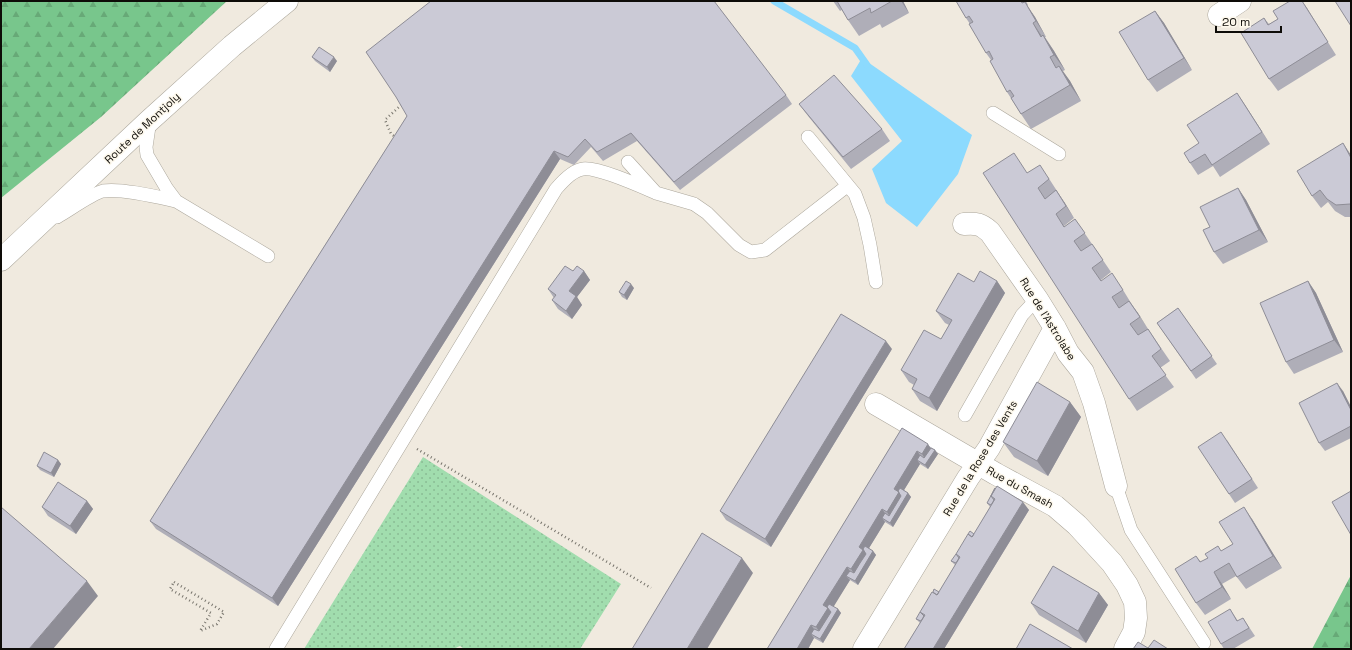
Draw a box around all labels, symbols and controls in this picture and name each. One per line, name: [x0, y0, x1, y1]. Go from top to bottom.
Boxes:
scale bar: [1216, 8, 1281, 34]
text: 20 m: [1222, 14, 1250, 30]
street label: Route de Montjoly: [101, 89, 183, 167]
street label: Rue de l’Astrolabe: [1017, 275, 1079, 363]
street label: Rue de la Rose des Vents: [940, 397, 1020, 518]
street label: Rue du Smash: [984, 463, 1056, 511]

